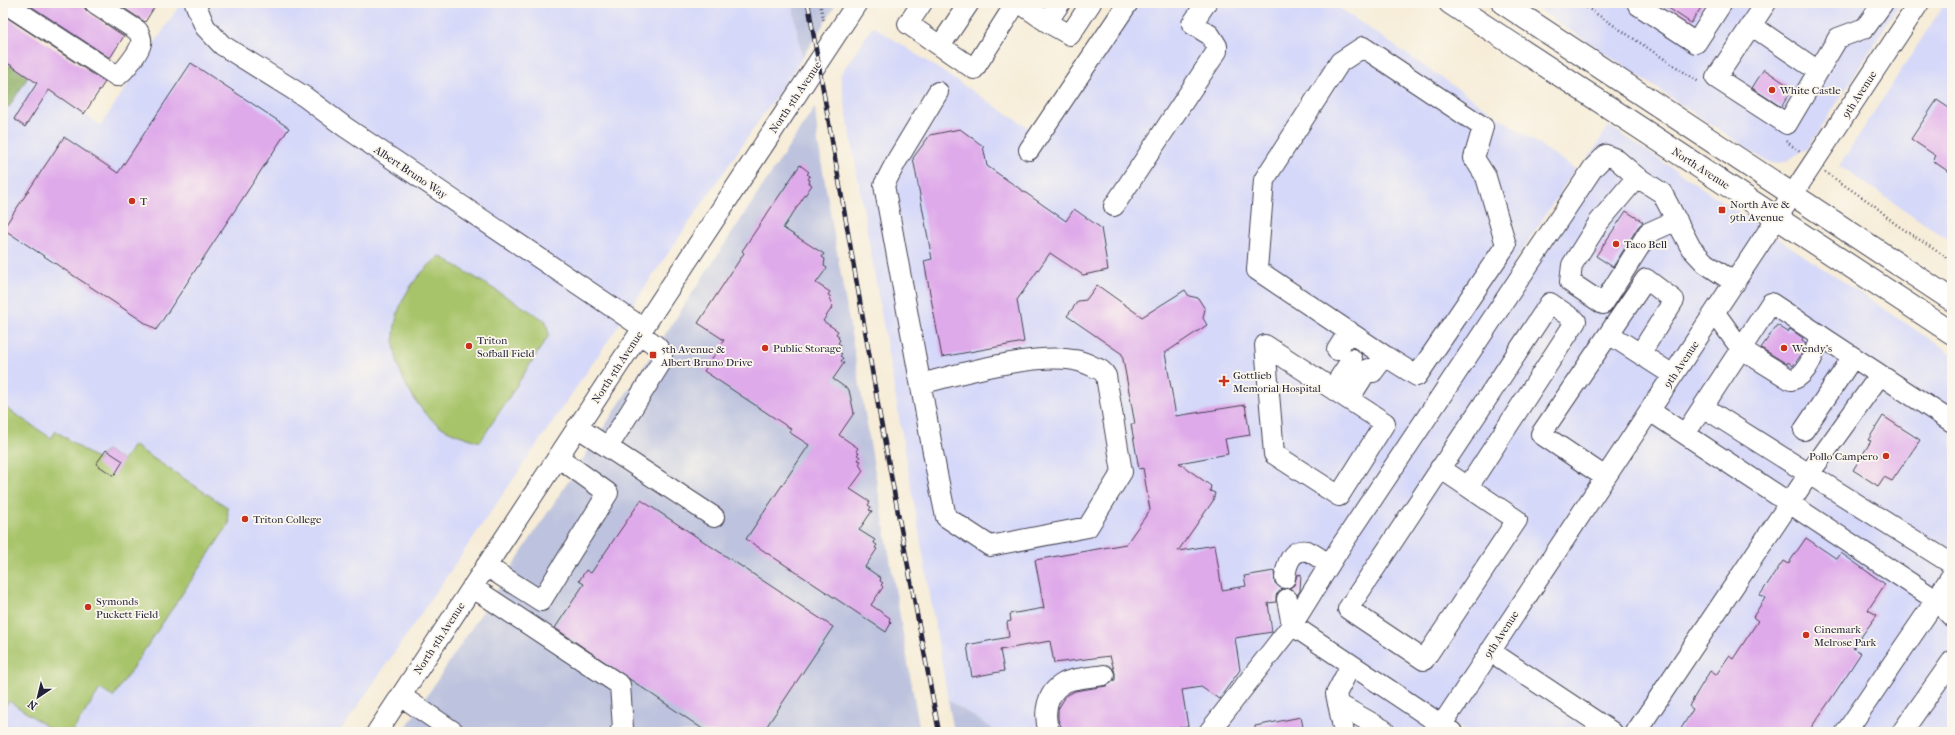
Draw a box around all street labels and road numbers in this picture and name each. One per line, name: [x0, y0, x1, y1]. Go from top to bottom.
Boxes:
street label: North 5th Avenue: [767, 59, 824, 136]
street label: 9th Avenue: [1839, 68, 1880, 120]
street label: Albert Bruno Way: [371, 143, 451, 202]
street label: North Avenue: [1669, 145, 1733, 192]
street label: North 5th Avenue: [589, 328, 646, 406]
street label: 9th Avenue: [1661, 338, 1702, 390]
street label: North 5th Avenue: [411, 599, 468, 677]
street label: 9th Avenue: [1481, 608, 1522, 660]

